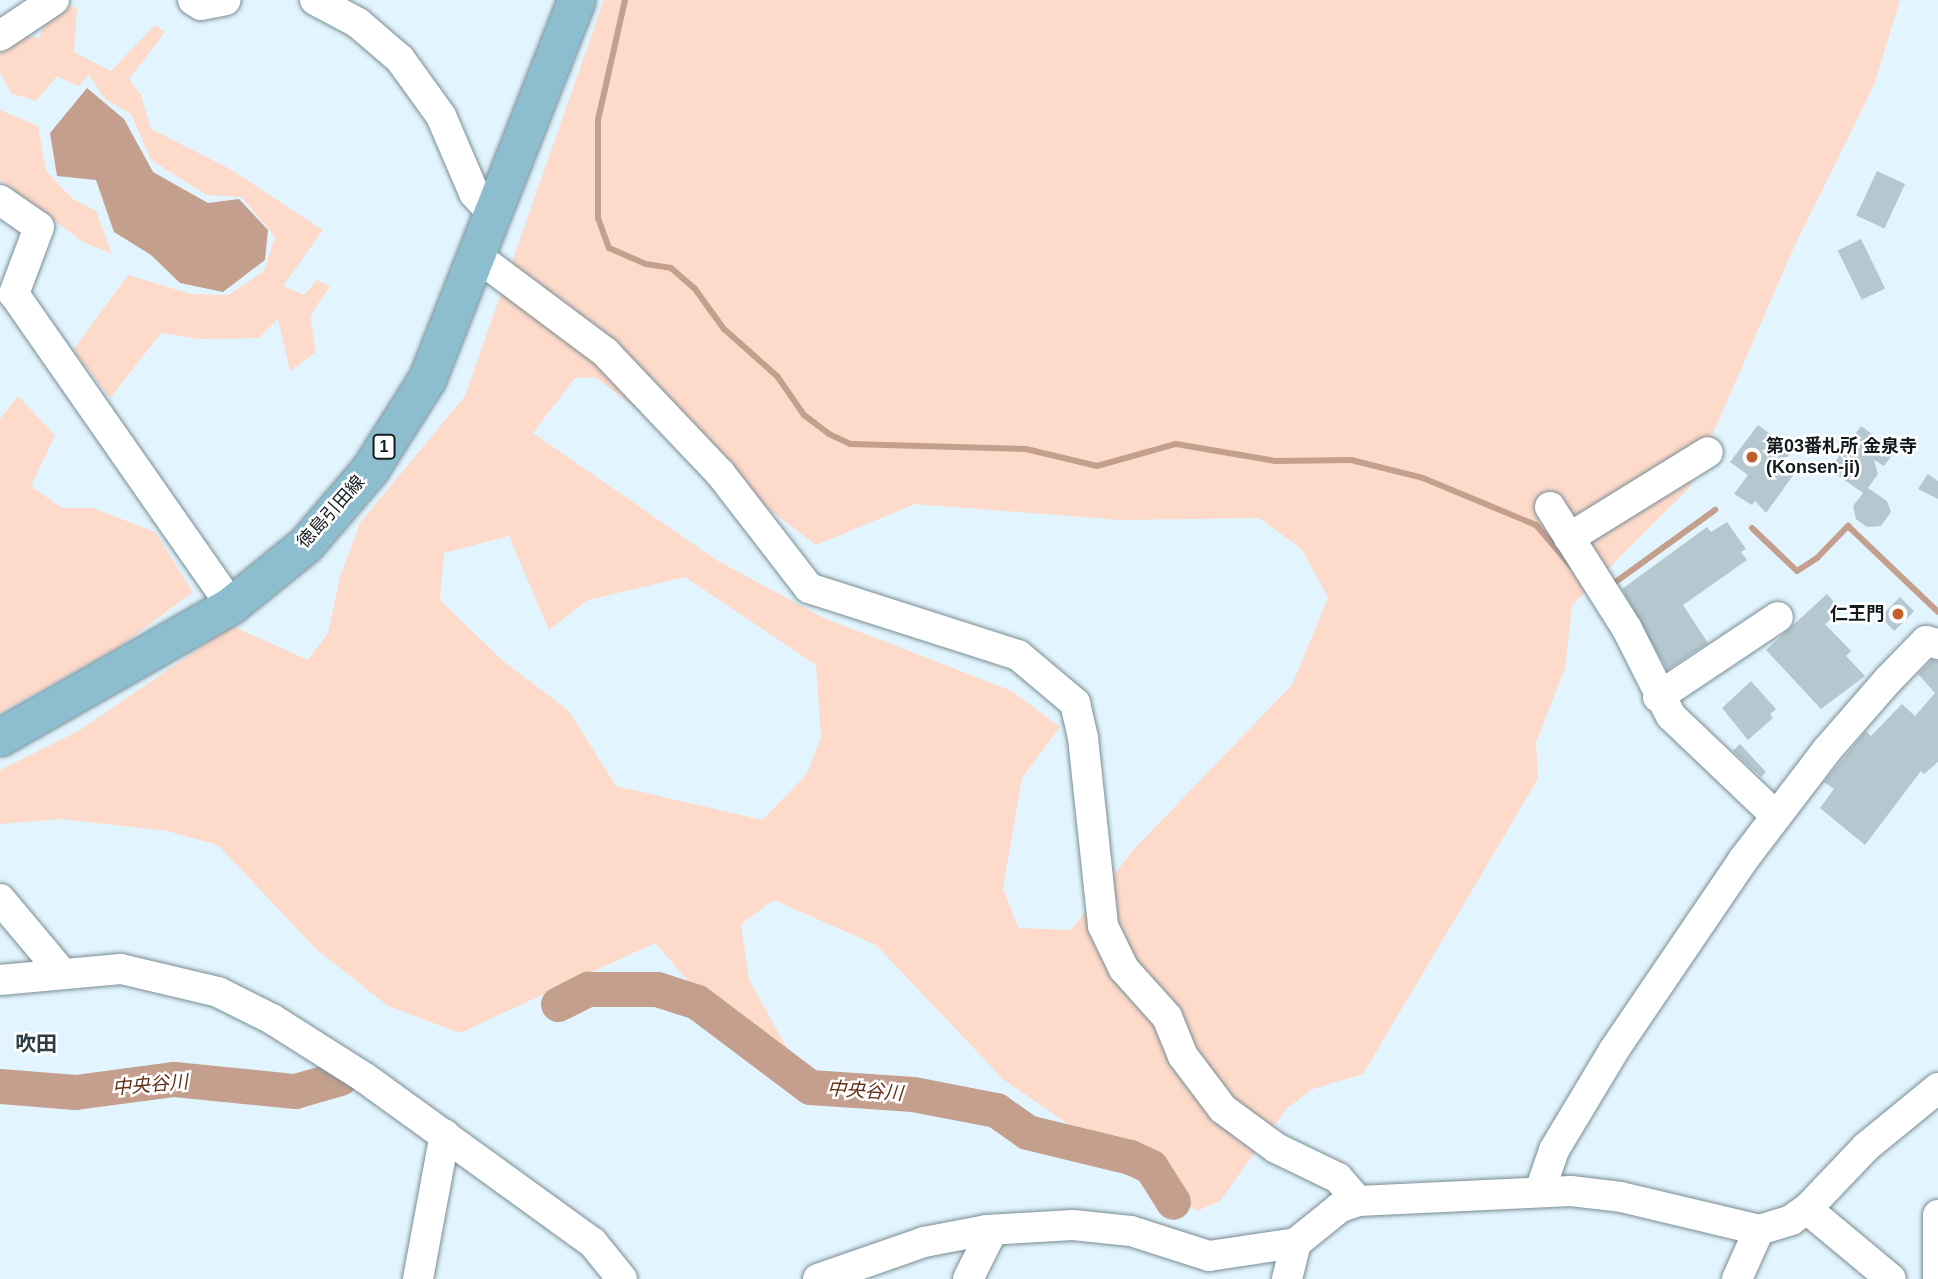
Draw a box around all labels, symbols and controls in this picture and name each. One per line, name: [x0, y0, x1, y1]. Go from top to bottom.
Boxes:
road number: 1: [372, 434, 396, 460]
place label: 第03番札所 金泉寺 (Konsen-ji): [1766, 436, 1917, 478]
marker: 第03番札所 金泉寺 (Konsen-ji): [1744, 449, 1760, 465]
street label: 徳島引田線: [293, 471, 369, 553]
place label: 仁王門: [1830, 603, 1884, 625]
marker: 仁王門: [1890, 606, 1906, 622]
district label: 吹田: [15, 1031, 57, 1057]
water label: 中央谷川: [111, 1070, 189, 1100]
water label: 中央谷川: [826, 1077, 904, 1105]

